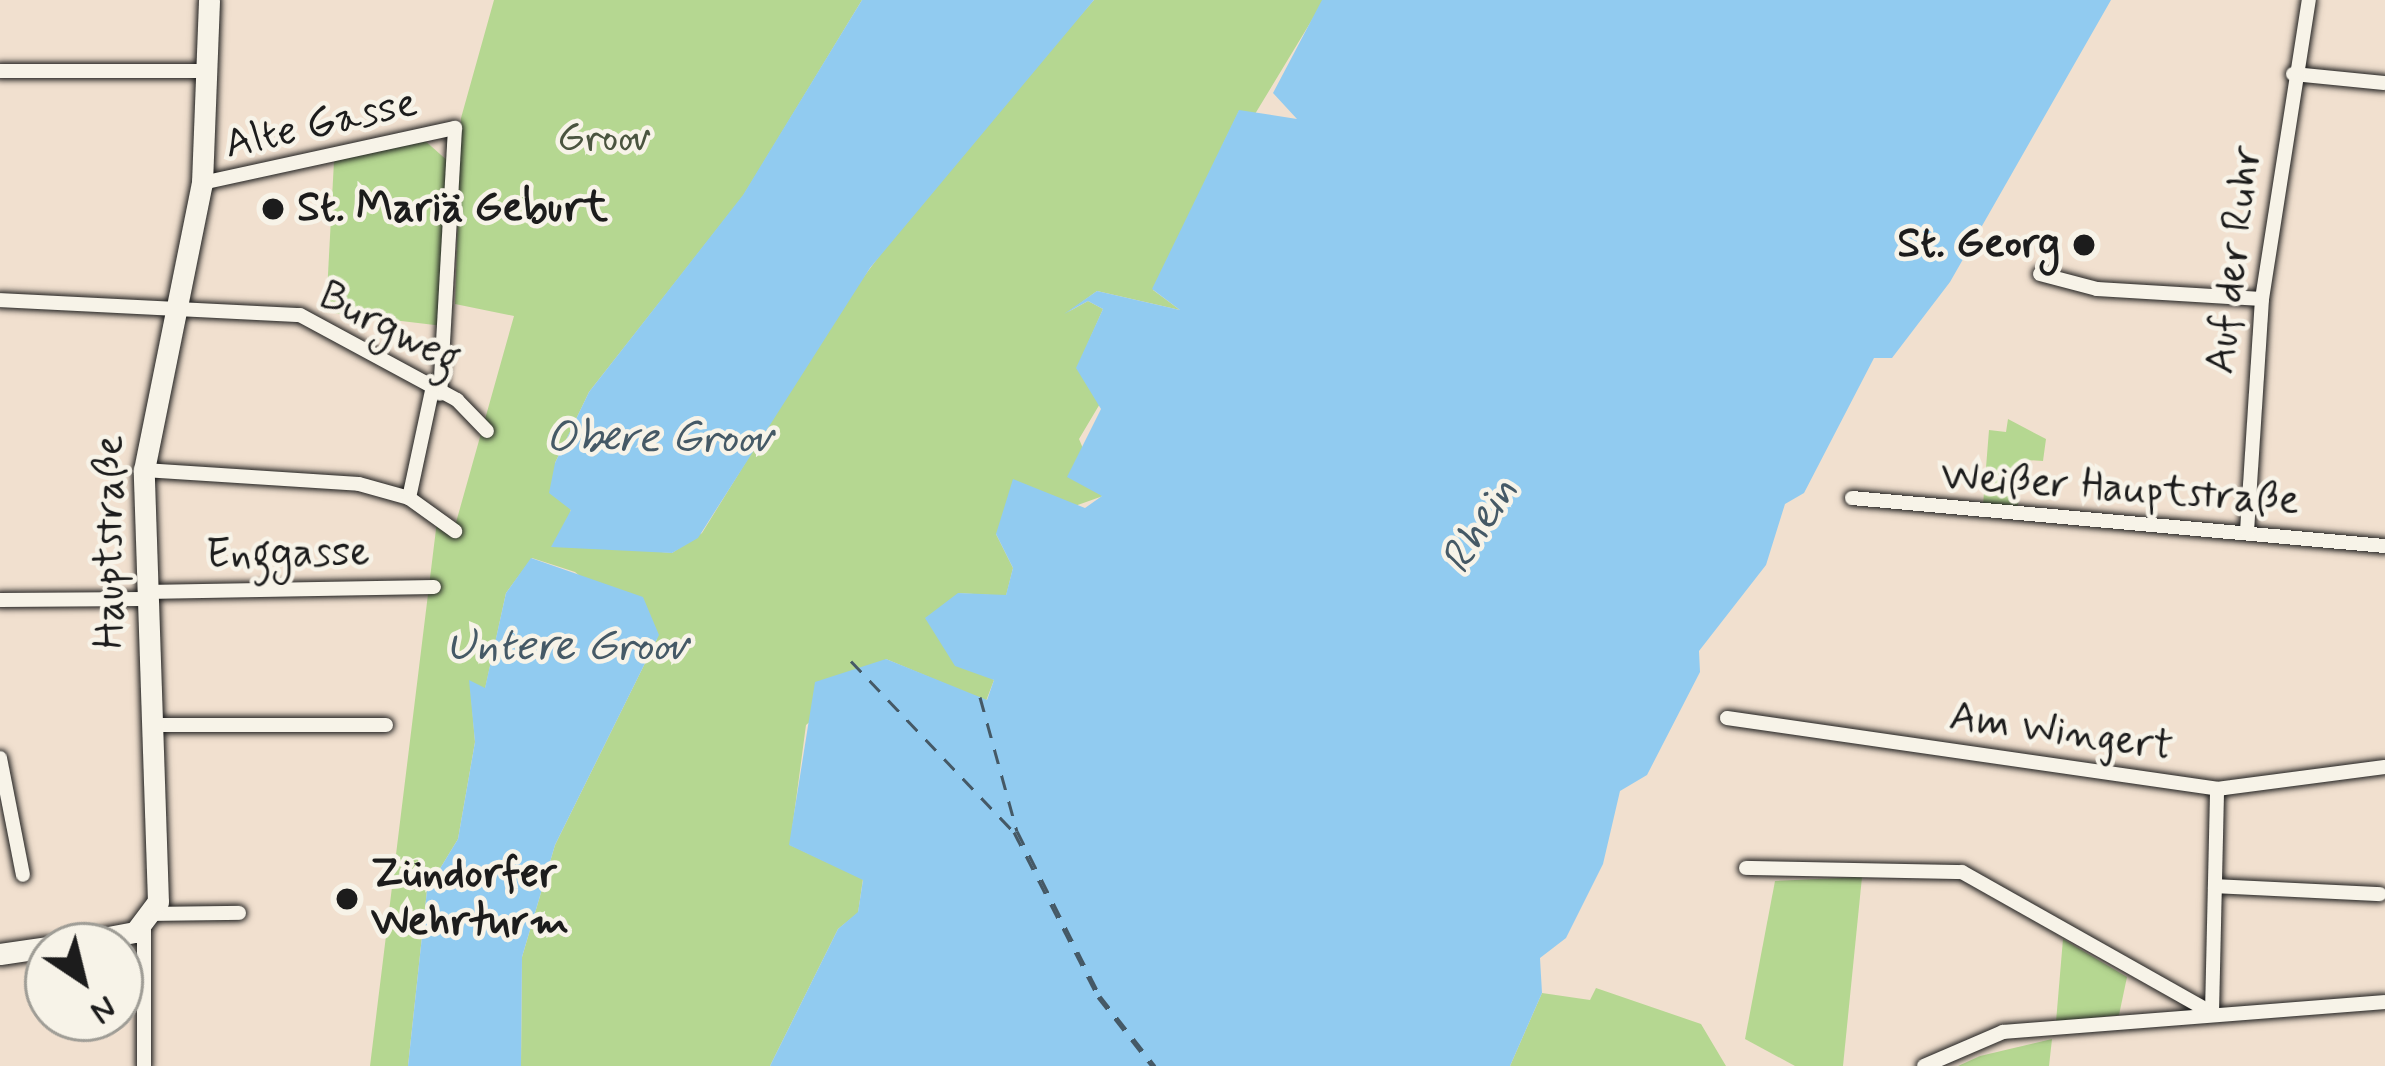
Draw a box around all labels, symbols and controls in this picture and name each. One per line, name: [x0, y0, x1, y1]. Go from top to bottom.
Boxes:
street label: Alte Gasse: [225, 80, 417, 170]
park label: Groov: [557, 114, 651, 164]
street label: Auf der Ruhr: [2196, 145, 2274, 375]
place label: St. Mariä Geburt: [297, 184, 608, 234]
marker: St. Mariä Geburt: [260, 196, 286, 222]
place label: St. Georg: [1897, 220, 2060, 270]
marker: St. Georg: [2071, 232, 2097, 258]
street label: Burgweg: [310, 272, 468, 386]
water label: Obere Groov: [546, 412, 772, 466]
street label: Hauptstraße: [86, 435, 136, 649]
street label: Weißer Hauptstraße: [1942, 453, 2298, 527]
water label: Rhein: [1430, 468, 1530, 584]
street label: Enggasse: [206, 528, 370, 582]
water label: Untere Groov: [446, 620, 688, 674]
street label: Am Wingert: [1950, 693, 2172, 773]
place label: Zündorfer Wehrturm: [371, 850, 569, 948]
marker: Zündorfer Wehrturm: [334, 886, 360, 912]
north arrow: [24, 922, 144, 1042]
text: N: [81, 985, 125, 1033]

